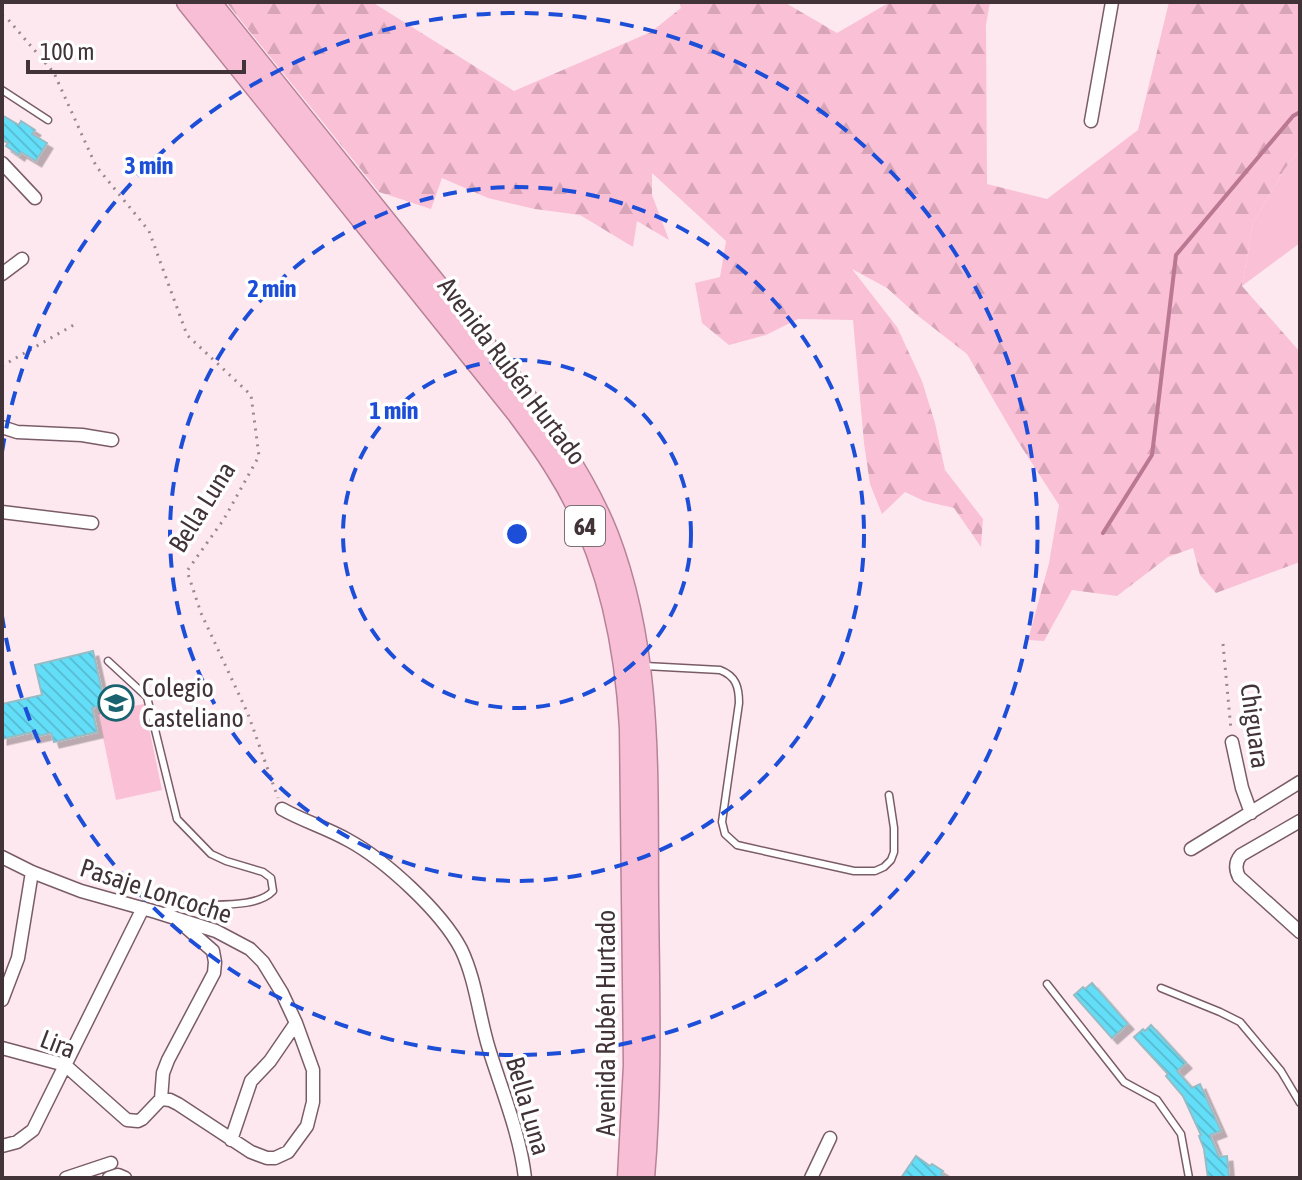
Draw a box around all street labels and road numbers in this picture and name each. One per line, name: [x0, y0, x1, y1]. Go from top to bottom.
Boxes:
street label: Avenida Rubén Hurtado: [432, 271, 592, 471]
street label: Bella Luna: [163, 456, 241, 558]
road number: 64: [565, 506, 605, 546]
street label: Chiguara: [1234, 682, 1276, 770]
street label: Pasaje Loncoche: [76, 852, 236, 930]
street label: Avenida Rubén Hurtado: [591, 910, 621, 1136]
street label: Lira: [36, 1024, 80, 1064]
street label: Bella Luna: [500, 1053, 556, 1159]

